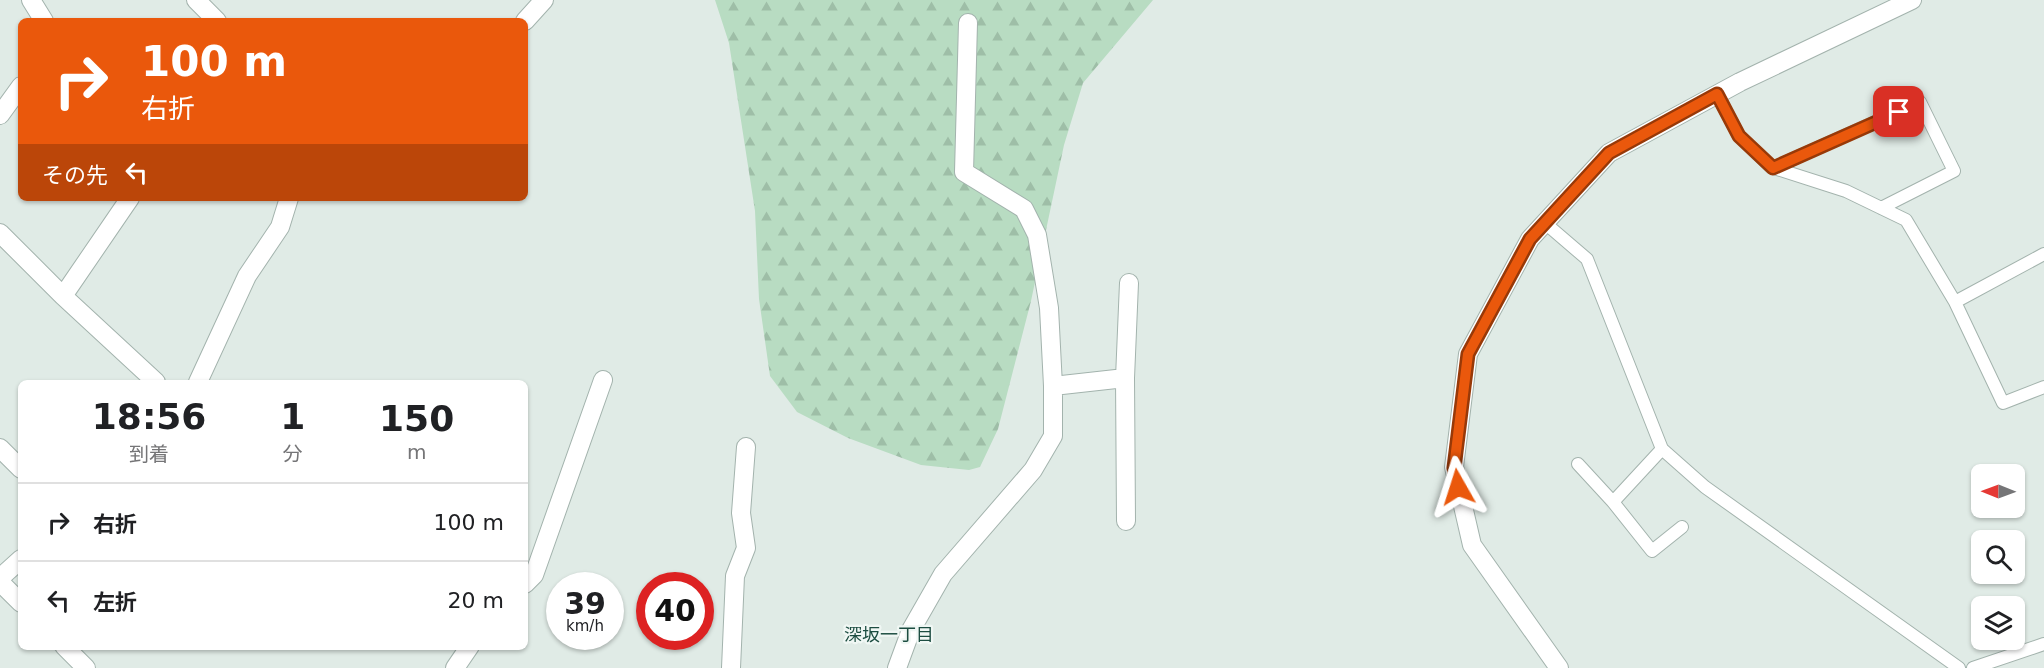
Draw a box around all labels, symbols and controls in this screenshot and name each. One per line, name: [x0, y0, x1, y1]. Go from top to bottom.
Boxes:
text: 100 m: [141, 37, 287, 86]
icon: right: [42, 42, 120, 120]
pin: [1873, 86, 1924, 137]
text: 右折: [141, 93, 195, 124]
icon: arrive: [1882, 95, 1915, 128]
icon: left: [120, 156, 153, 189]
text: その先: [42, 163, 108, 188]
text: 18:56: [92, 396, 206, 437]
text: 1: [280, 396, 305, 437]
text: 150: [379, 398, 454, 439]
text: m: [407, 440, 426, 464]
text: 到着: [129, 442, 169, 466]
text: 分: [283, 442, 303, 466]
position arrow: [1426, 455, 1490, 519]
north arrow: [1971, 464, 2025, 518]
map controls: [1971, 464, 2025, 650]
icon: right: [42, 506, 75, 539]
text: 100 m: [434, 510, 504, 535]
text: 右折: [93, 512, 137, 537]
button: search: [1971, 530, 2025, 584]
speed limit sign: 40: [636, 572, 714, 650]
icon: left: [42, 584, 75, 617]
text: 39: [564, 586, 606, 621]
text: 20 m: [448, 588, 504, 613]
text: 左折: [93, 590, 137, 615]
button: layers: [1971, 596, 2025, 650]
text: km/h: [566, 617, 604, 635]
district label: 深坂一丁目: [844, 624, 934, 645]

